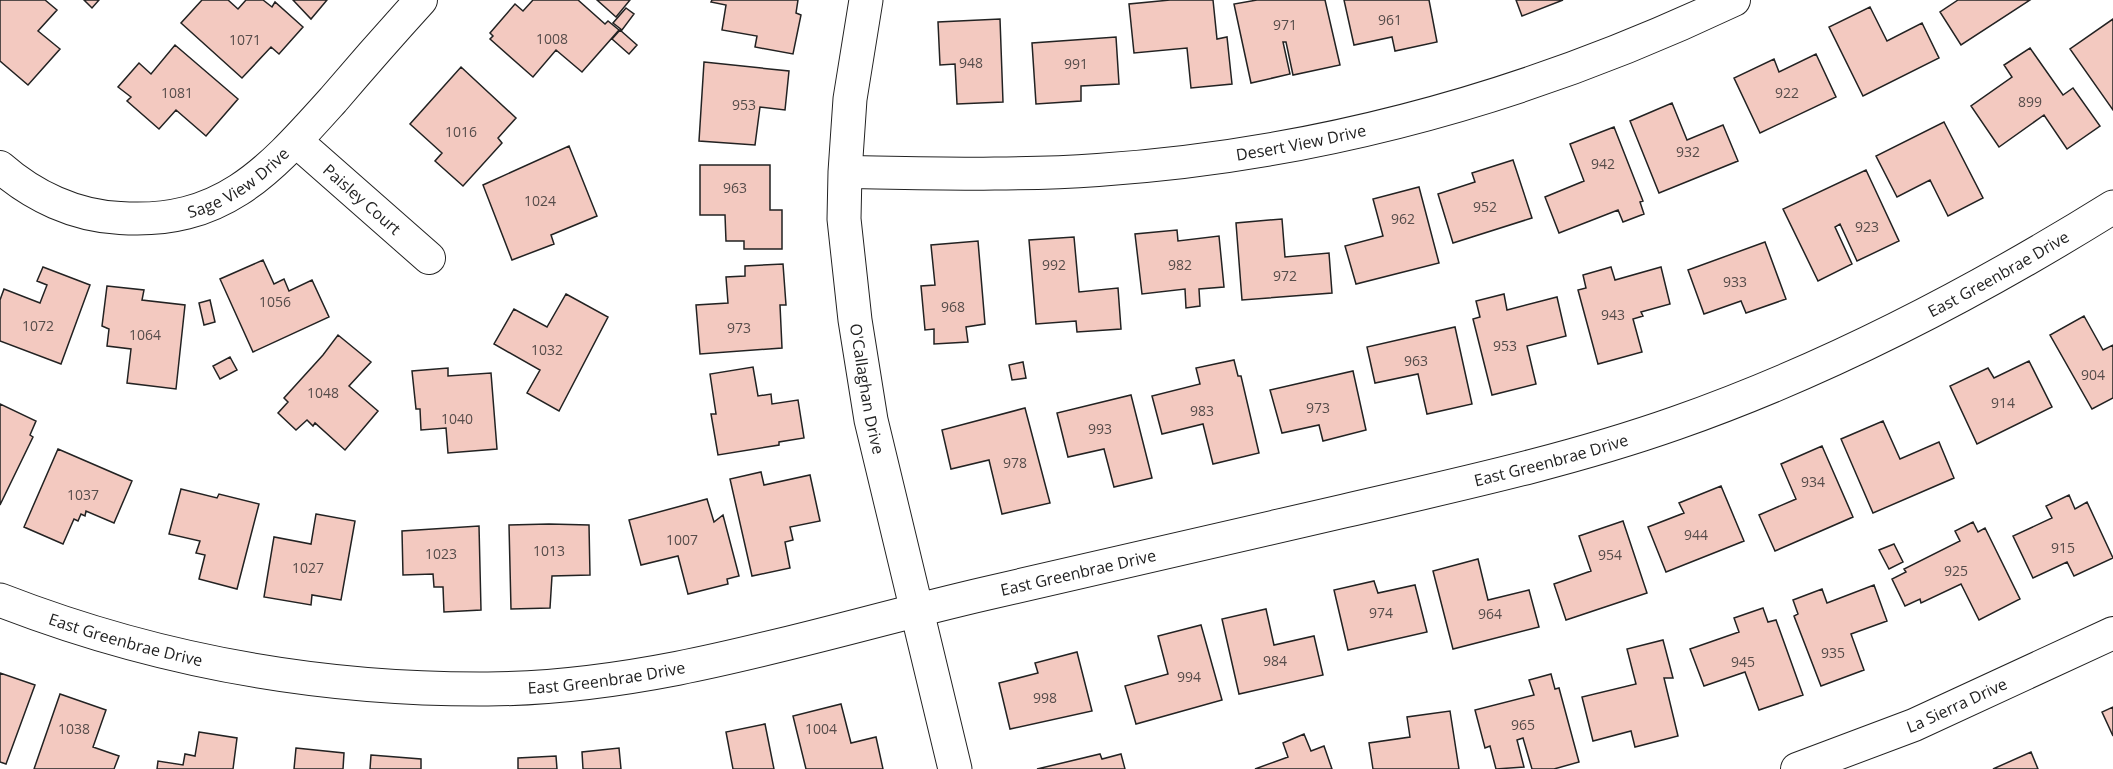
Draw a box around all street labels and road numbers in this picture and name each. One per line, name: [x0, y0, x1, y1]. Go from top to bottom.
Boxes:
street label: Desert View Drive: [1234, 119, 1368, 166]
street label: Sage View Drive: [185, 143, 294, 223]
street label: Paisley Court: [318, 159, 406, 240]
street label: East Greenbrae Drive: [1924, 225, 2073, 322]
street label: O'Callaghan Drive: [845, 322, 890, 457]
street label: East Greenbrae Drive: [1472, 429, 1631, 491]
street label: East Greenbrae Drive: [998, 544, 1158, 601]
street label: East Greenbrae Drive: [46, 608, 205, 671]
street label: East Greenbrae Drive: [527, 656, 687, 699]
street label: La Sierra Drive: [1903, 673, 2011, 738]

